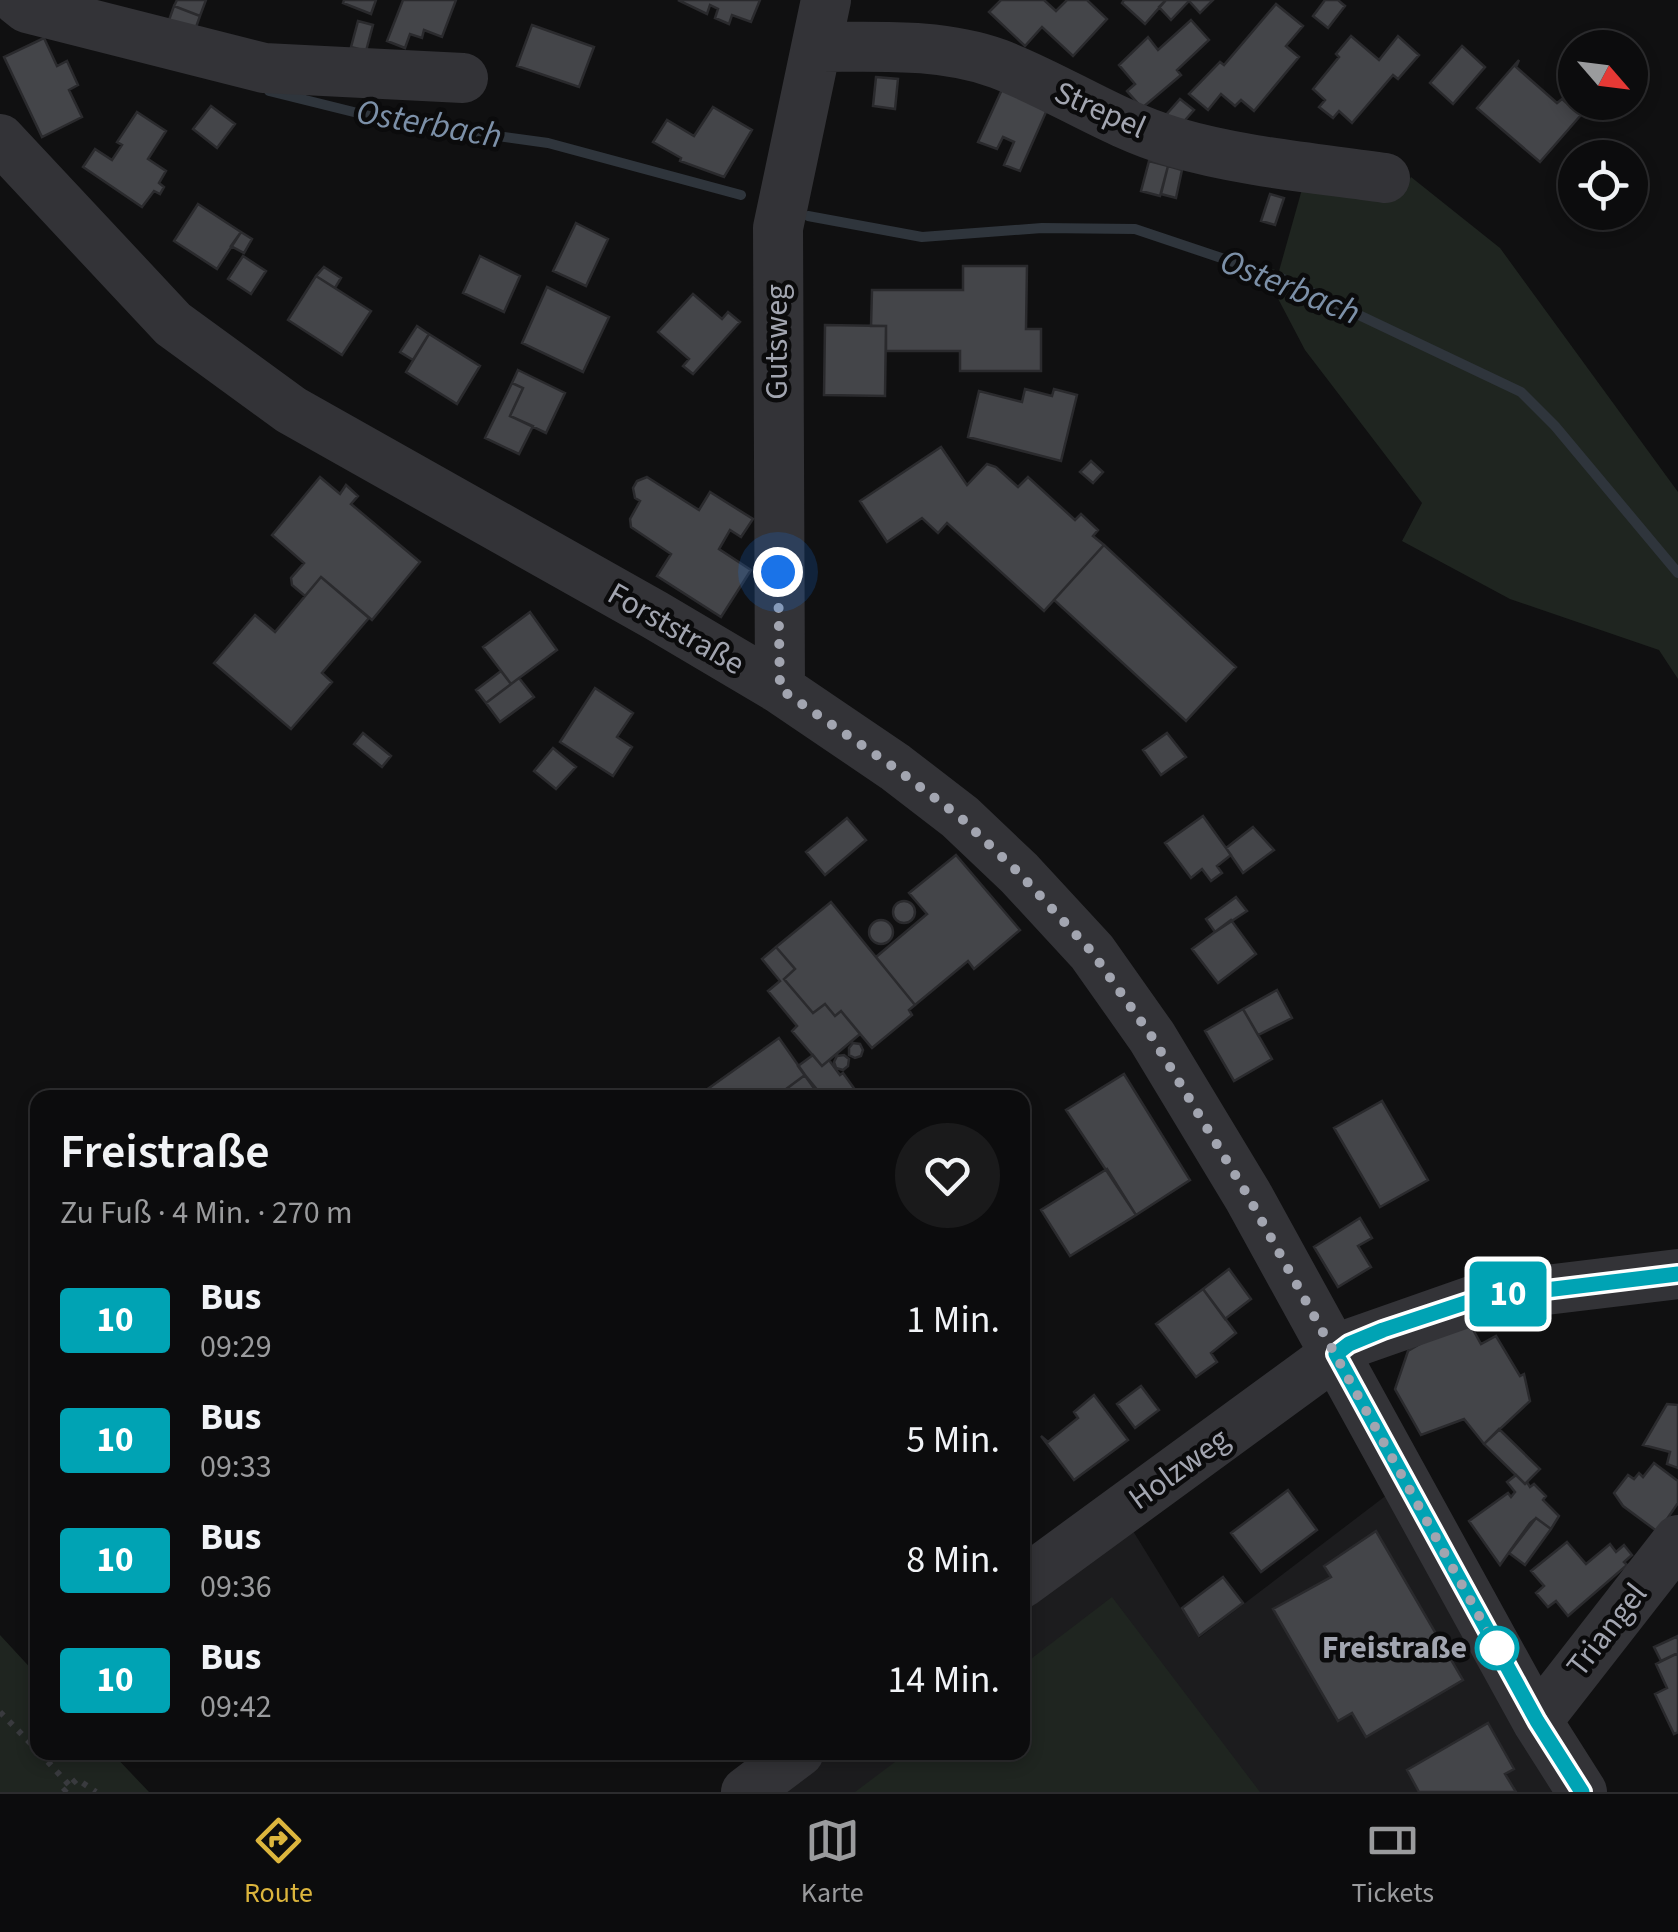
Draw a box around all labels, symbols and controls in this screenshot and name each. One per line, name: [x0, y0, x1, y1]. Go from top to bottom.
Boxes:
north arrow: [1558, 30, 1648, 120]
map controls: [1558, 30, 1648, 230]
street label: Strepel: [1047, 70, 1153, 150]
water label: Osterbach: [352, 87, 506, 161]
button: locate: [1558, 140, 1648, 230]
water label: Osterbach: [1212, 236, 1368, 338]
street label: Gutsweg: [754, 284, 800, 400]
your location: [753, 547, 803, 597]
street label: Forststraße: [599, 571, 753, 687]
text: Freistraße: [60, 1118, 270, 1186]
button: heart: [895, 1123, 1000, 1228]
text: Zu Fuß · 4 Min. · 270 m: [60, 1190, 353, 1236]
line badge: 10: [1463, 1262, 1553, 1326]
text: 10: [1490, 1269, 1526, 1319]
text: Bus: [200, 1270, 261, 1324]
text: 1 Min.: [906, 1293, 1000, 1347]
text: 10: [97, 1295, 133, 1345]
text: 09:29: [200, 1324, 272, 1370]
text: Bus: [200, 1390, 261, 1444]
text: 5 Min.: [906, 1413, 1000, 1467]
text: 10: [97, 1415, 133, 1465]
street label: Holzweg: [1119, 1417, 1239, 1521]
text: 09:33: [200, 1444, 272, 1490]
text: Bus: [200, 1510, 261, 1564]
text: 8 Min.: [906, 1533, 1000, 1587]
text: 10: [97, 1535, 133, 1585]
text: 09:36: [200, 1564, 272, 1610]
street label: Triangel: [1556, 1573, 1658, 1687]
place label: Freistraße: [1322, 1625, 1467, 1671]
marker: Freistraße: [1476, 1627, 1518, 1669]
text: Bus: [200, 1630, 261, 1684]
text: 14 Min.: [887, 1653, 1000, 1707]
text: 10: [97, 1655, 133, 1705]
text: 09:42: [200, 1684, 272, 1730]
tab: Route: [244, 1813, 313, 1913]
tab: Karte: [801, 1813, 864, 1913]
tab: Tickets: [1352, 1813, 1434, 1913]

